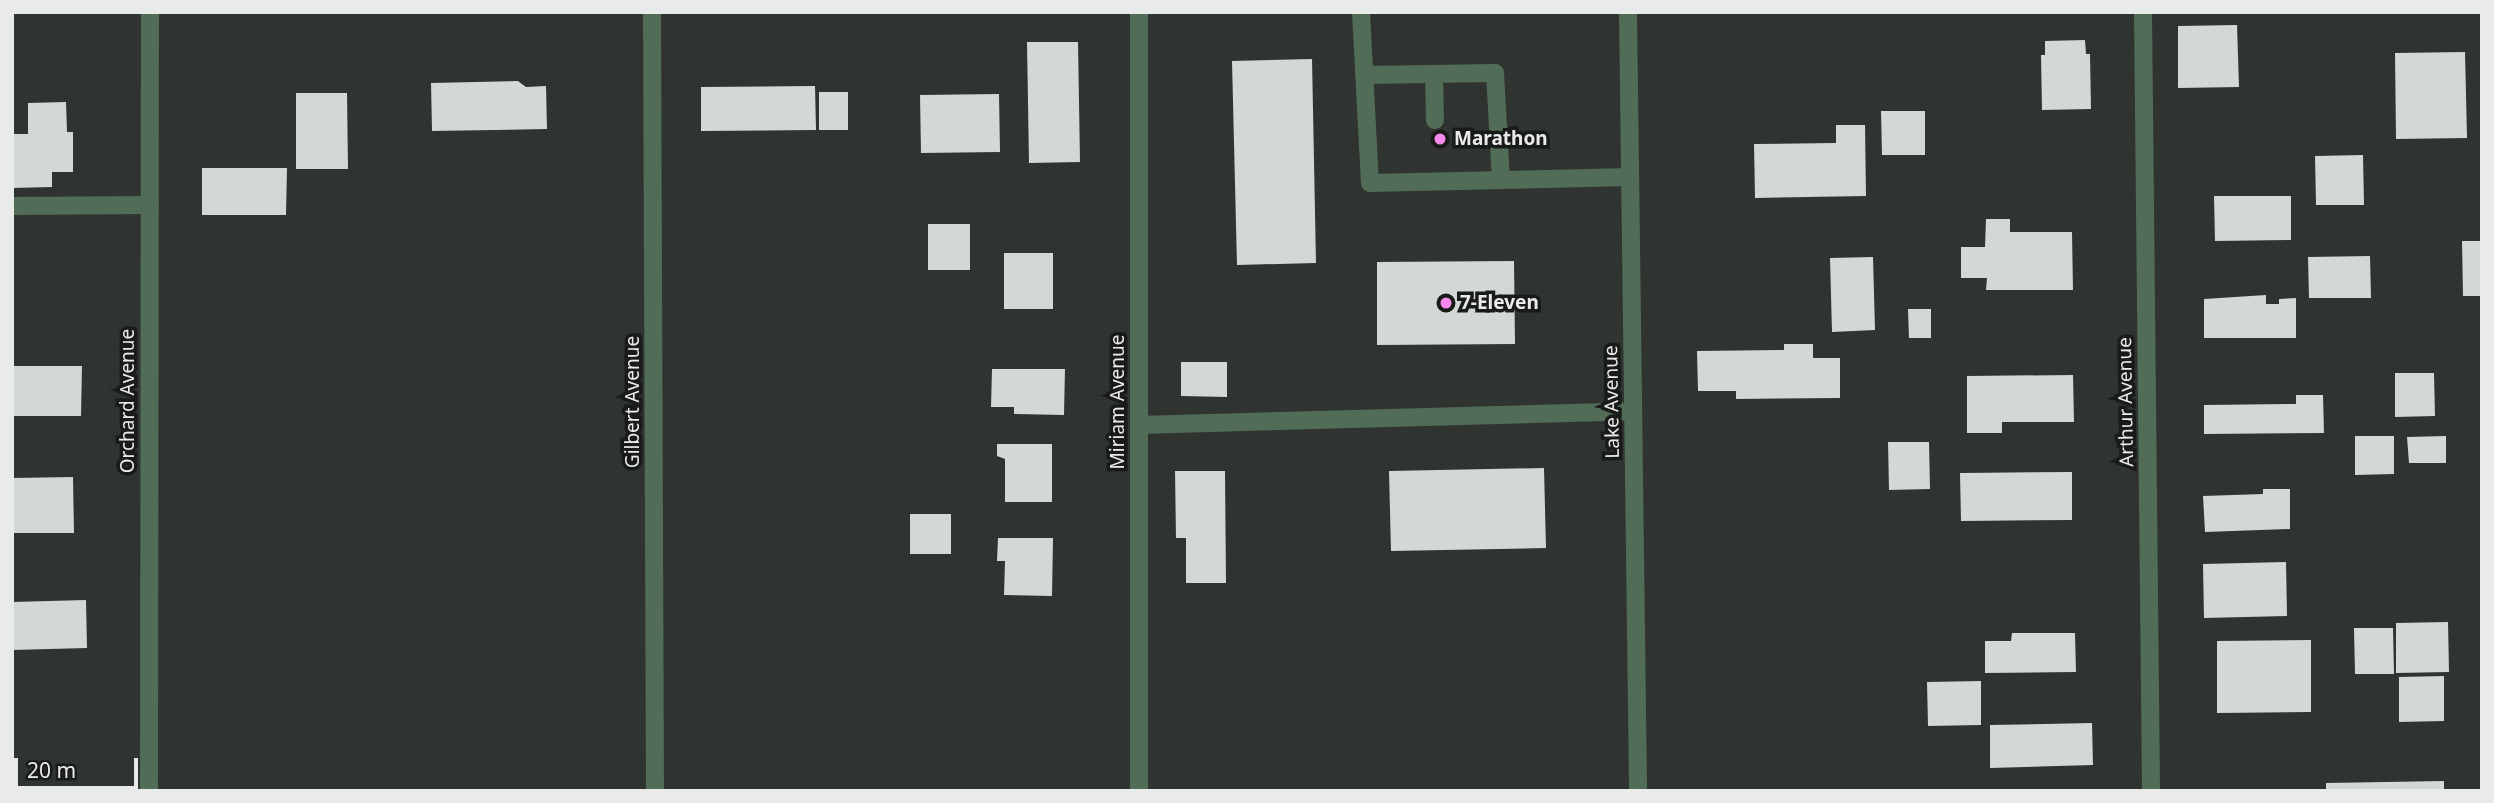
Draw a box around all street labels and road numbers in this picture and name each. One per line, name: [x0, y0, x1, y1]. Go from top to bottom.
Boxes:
street label: Orchard Avenue: [117, 329, 139, 473]
street label: Miriam Avenue: [1107, 335, 1129, 469]
street label: Gilbert Avenue: [622, 336, 644, 468]
street label: Arthur Avenue: [2113, 337, 2139, 467]
street label: Lake Avenue: [1600, 345, 1624, 459]

